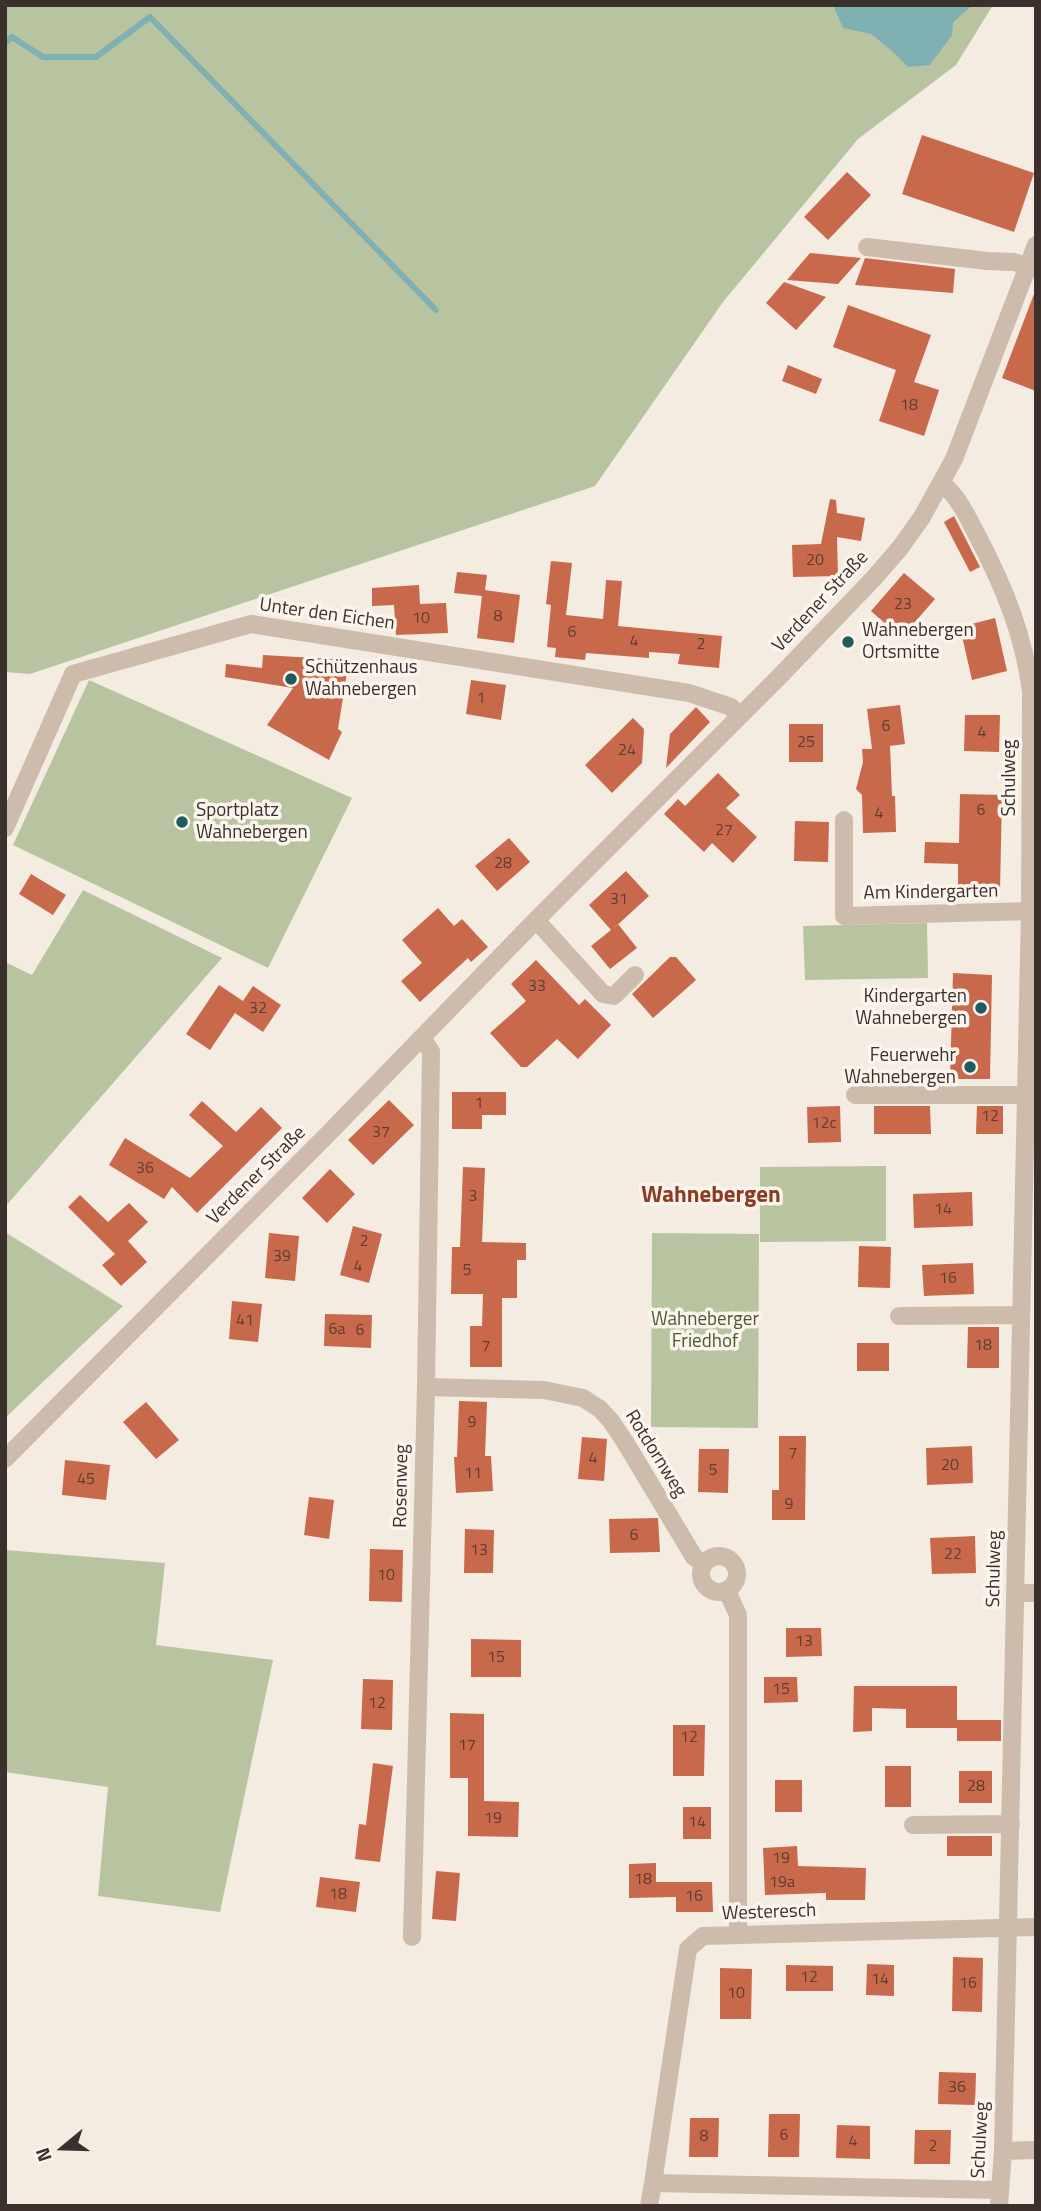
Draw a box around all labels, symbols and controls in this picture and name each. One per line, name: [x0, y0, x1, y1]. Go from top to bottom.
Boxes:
house number: 18: [900, 396, 918, 416]
street label: Verdener Straße: [768, 547, 874, 657]
house number: 20: [806, 551, 824, 571]
street label: Unter den Eichen: [258, 594, 396, 636]
house number: 23: [894, 595, 912, 615]
house number: 8: [494, 607, 502, 627]
house number: 10: [412, 609, 430, 629]
place label: Wahnebergen Ortsmitte: [862, 620, 974, 664]
house number: 6: [568, 623, 576, 643]
house number: 4: [630, 632, 638, 652]
marker: Wahnebergen Ortsmitte: [840, 634, 856, 650]
house number: 2: [697, 635, 705, 655]
place label: Schützenhaus Wahnebergen: [305, 657, 418, 701]
marker: Schützenhaus Wahnebergen: [283, 671, 299, 687]
house number: 1: [477, 689, 485, 709]
house number: 6: [882, 717, 890, 737]
house number: 4: [978, 723, 986, 743]
house number: 25: [797, 733, 815, 753]
street label: Schulweg: [999, 739, 1021, 817]
house number: 24: [618, 741, 636, 761]
place label: Sportplatz Wahnebergen: [196, 800, 308, 844]
house number: 6: [977, 801, 985, 821]
house number: 4: [875, 804, 883, 824]
marker: Sportplatz Wahnebergen: [174, 814, 190, 830]
house number: 27: [715, 821, 733, 841]
house number: 28: [494, 854, 512, 874]
street label: Am Kindergarten: [863, 880, 999, 906]
house number: 31: [610, 890, 628, 910]
house number: 33: [528, 977, 546, 997]
place label: Kindergarten Wahnebergen: [855, 986, 967, 1030]
house number: 32: [249, 999, 267, 1019]
marker: Kindergarten Wahnebergen: [973, 1000, 989, 1016]
place label: Feuerwehr Wahnebergen: [844, 1045, 956, 1089]
marker: Feuerwehr Wahnebergen: [962, 1059, 978, 1075]
house number: 1: [475, 1094, 483, 1114]
house number: 12: [981, 1107, 999, 1127]
house number: 12c: [812, 1114, 836, 1134]
street label: Verdener Straße: [203, 1122, 311, 1230]
house number: 37: [372, 1123, 390, 1143]
house number: 36: [136, 1159, 154, 1179]
district label: Wahnebergen: [641, 1182, 781, 1210]
house number: 3: [469, 1187, 477, 1207]
house number: 14: [934, 1200, 952, 1220]
house number: 2: [360, 1232, 368, 1252]
house number: 39: [273, 1247, 291, 1267]
house number: 4: [354, 1257, 362, 1277]
house number: 5: [463, 1261, 471, 1281]
house number: 16: [939, 1269, 957, 1289]
park label: Wahneberger Friedhof: [651, 1309, 759, 1353]
house number: 41: [236, 1311, 254, 1331]
house number: 6a: [329, 1320, 345, 1340]
house number: 6: [356, 1321, 364, 1341]
house number: 18: [974, 1336, 992, 1356]
house number: 7: [482, 1337, 490, 1357]
street label: Rotdornweg: [619, 1406, 691, 1502]
house number: 9: [468, 1413, 476, 1433]
street label: Rosenweg: [390, 1444, 414, 1528]
house number: 7: [789, 1444, 797, 1464]
house number: 4: [589, 1449, 597, 1469]
house number: 20: [941, 1456, 959, 1476]
house number: 5: [709, 1461, 717, 1481]
house number: 11: [464, 1464, 482, 1484]
house number: 45: [77, 1470, 95, 1490]
house number: 9: [785, 1495, 793, 1515]
house number: 6: [630, 1526, 638, 1546]
street label: Schulweg: [983, 1530, 1007, 1608]
house number: 13: [470, 1541, 488, 1561]
house number: 22: [944, 1545, 962, 1565]
house number: 10: [377, 1566, 395, 1586]
house number: 13: [795, 1632, 813, 1652]
house number: 15: [487, 1648, 505, 1668]
house number: 15: [772, 1680, 790, 1700]
house number: 12: [368, 1694, 386, 1714]
house number: 12: [680, 1728, 698, 1748]
house number: 17: [458, 1736, 476, 1756]
house number: 28: [967, 1777, 985, 1797]
house number: 19: [484, 1809, 502, 1829]
house number: 14: [688, 1813, 706, 1833]
house number: 19: [772, 1849, 790, 1869]
house number: 18: [634, 1870, 652, 1890]
house number: 19a: [769, 1873, 795, 1893]
house number: 18: [329, 1885, 347, 1905]
house number: 16: [685, 1887, 703, 1907]
street label: Westeresch: [721, 1900, 817, 1926]
house number: 12: [800, 1968, 818, 1988]
house number: 14: [871, 1970, 889, 1990]
house number: 16: [959, 1974, 977, 1994]
house number: 10: [727, 1984, 745, 2004]
house number: 36: [948, 2078, 966, 2098]
street label: Schulweg: [968, 2101, 994, 2179]
north arrow: [28, 2113, 98, 2183]
house number: 6: [780, 2126, 788, 2146]
house number: 8: [700, 2127, 708, 2147]
house number: 4: [849, 2132, 857, 2152]
house number: 2: [929, 2137, 937, 2157]
text: N: [27, 2144, 59, 2166]

